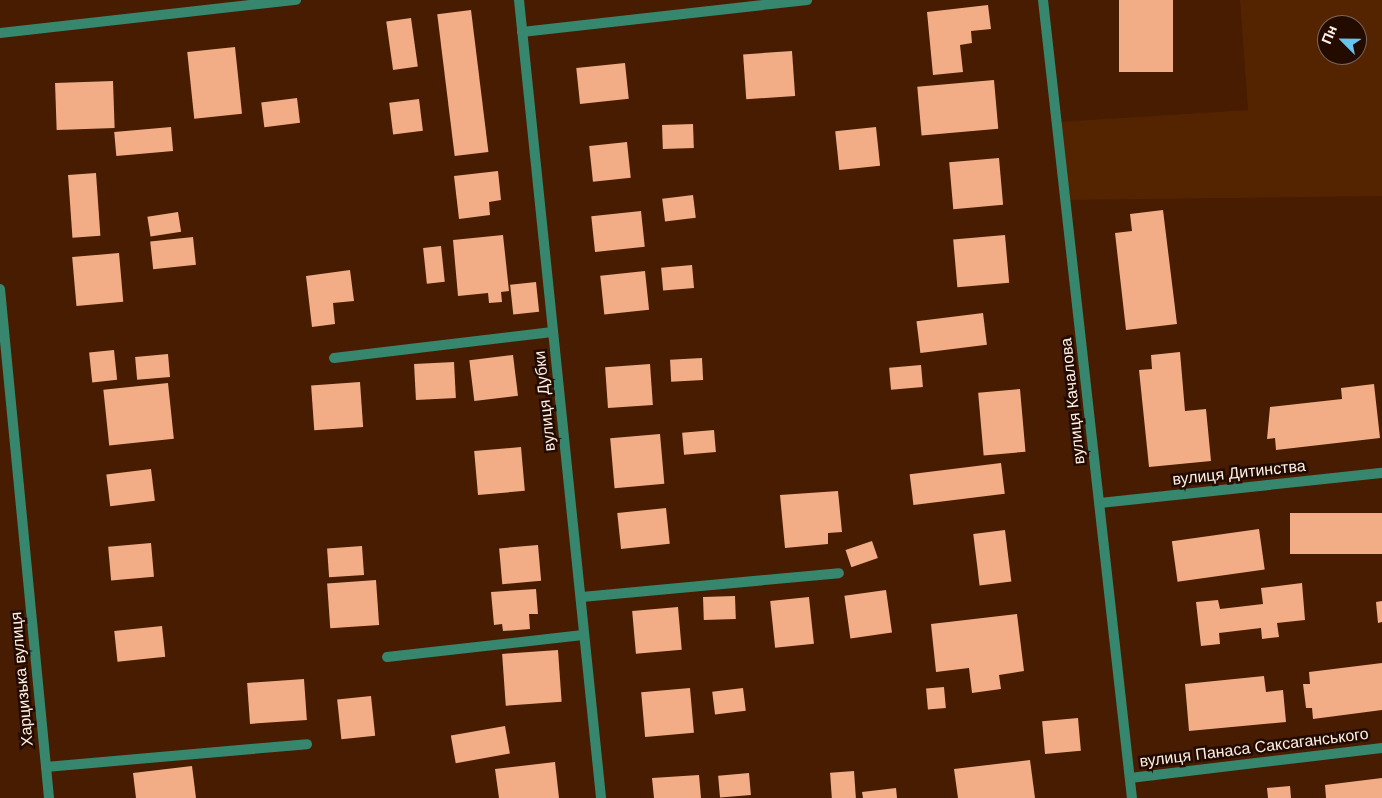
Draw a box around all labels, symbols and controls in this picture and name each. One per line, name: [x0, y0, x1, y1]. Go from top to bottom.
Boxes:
north arrow: [1317, 15, 1367, 65]
text: Пн: [1318, 23, 1340, 46]
street label: вулиця Качалова: [1057, 337, 1089, 465]
street label: вулиця Дубки: [530, 350, 560, 452]
street label: вулиця Дитинства: [1171, 456, 1307, 490]
street label: Харцизька вулиця: [7, 611, 37, 747]
street label: вулиця Панаса Саксаганського: [1138, 724, 1370, 772]

